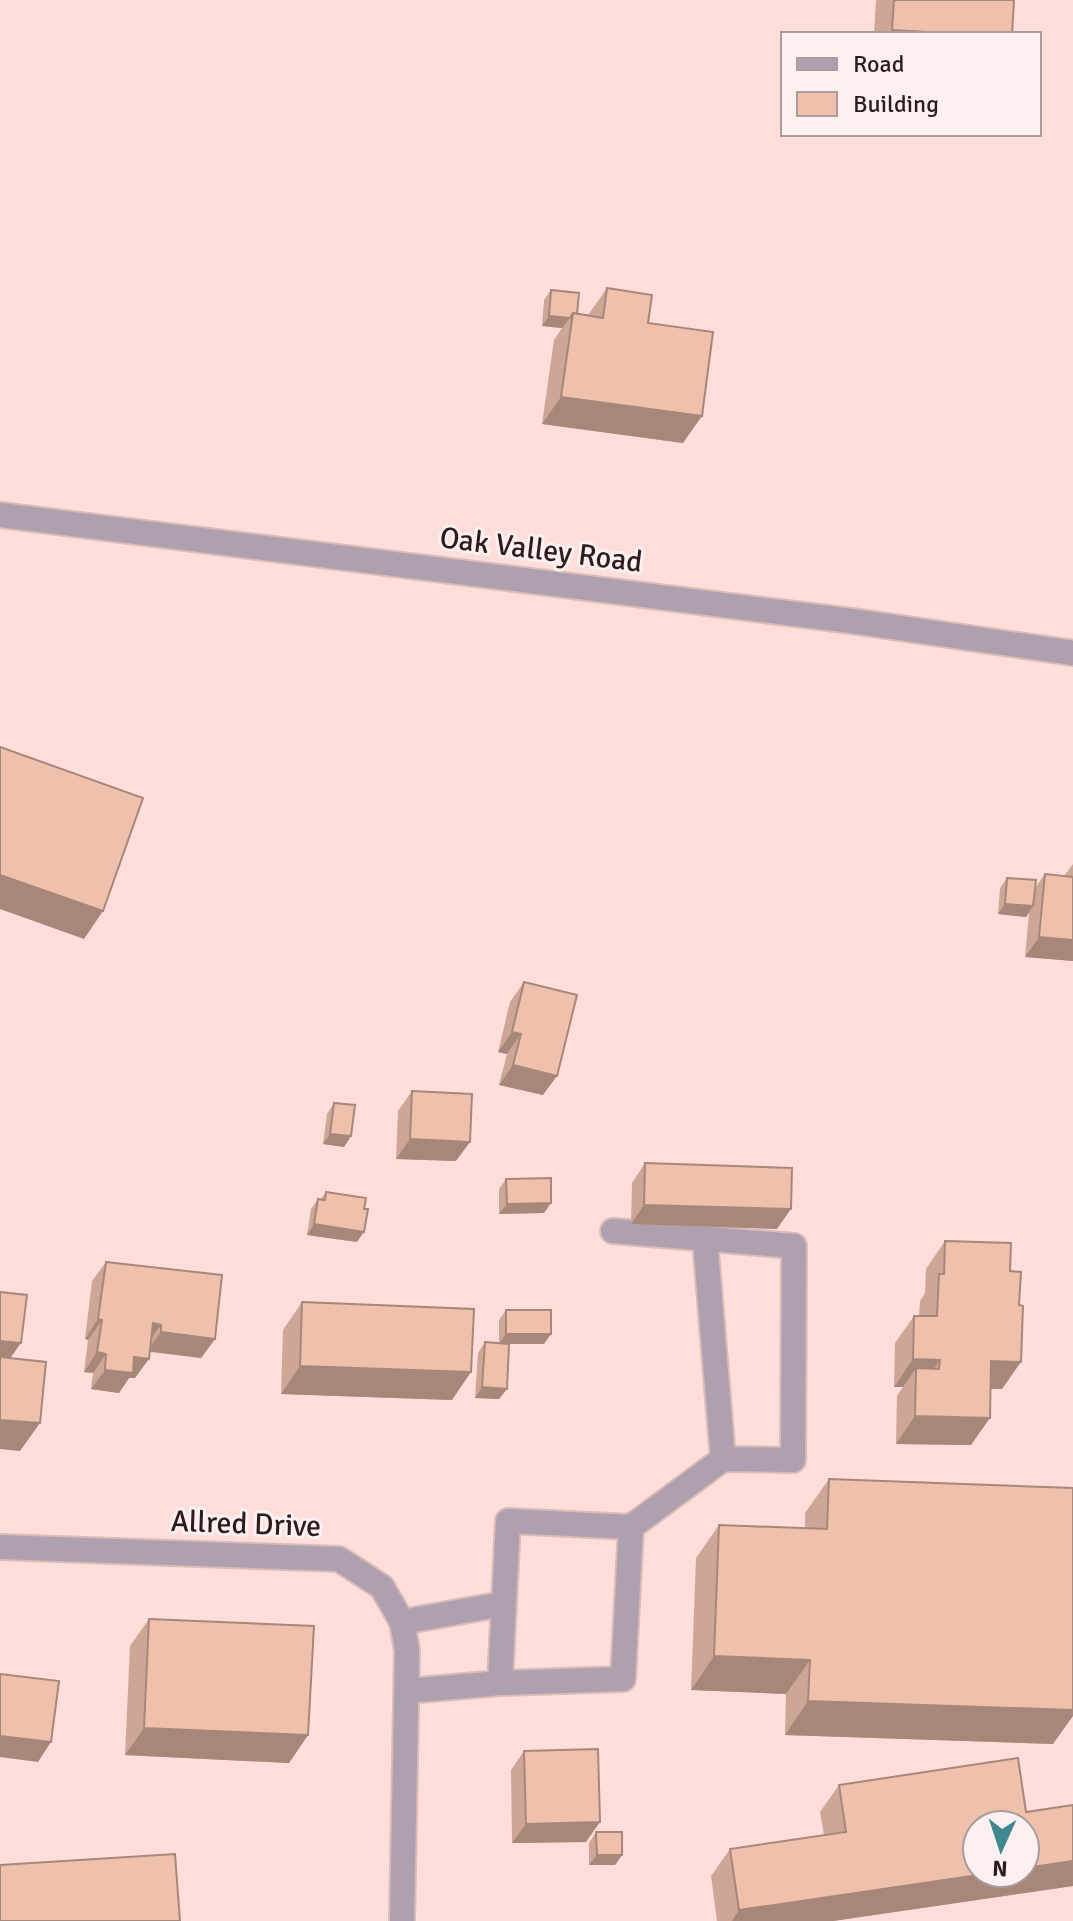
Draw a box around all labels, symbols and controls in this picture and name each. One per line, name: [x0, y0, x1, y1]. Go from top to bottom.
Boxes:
legend: [781, 32, 1041, 136]
text: Road: [853, 49, 904, 79]
text: Building: [853, 89, 939, 119]
street label: Oak Valley Road: [438, 519, 644, 581]
street label: Allred Drive: [170, 1503, 322, 1545]
north arrow: [961, 1809, 1041, 1889]
text: N: [992, 1855, 1008, 1882]

